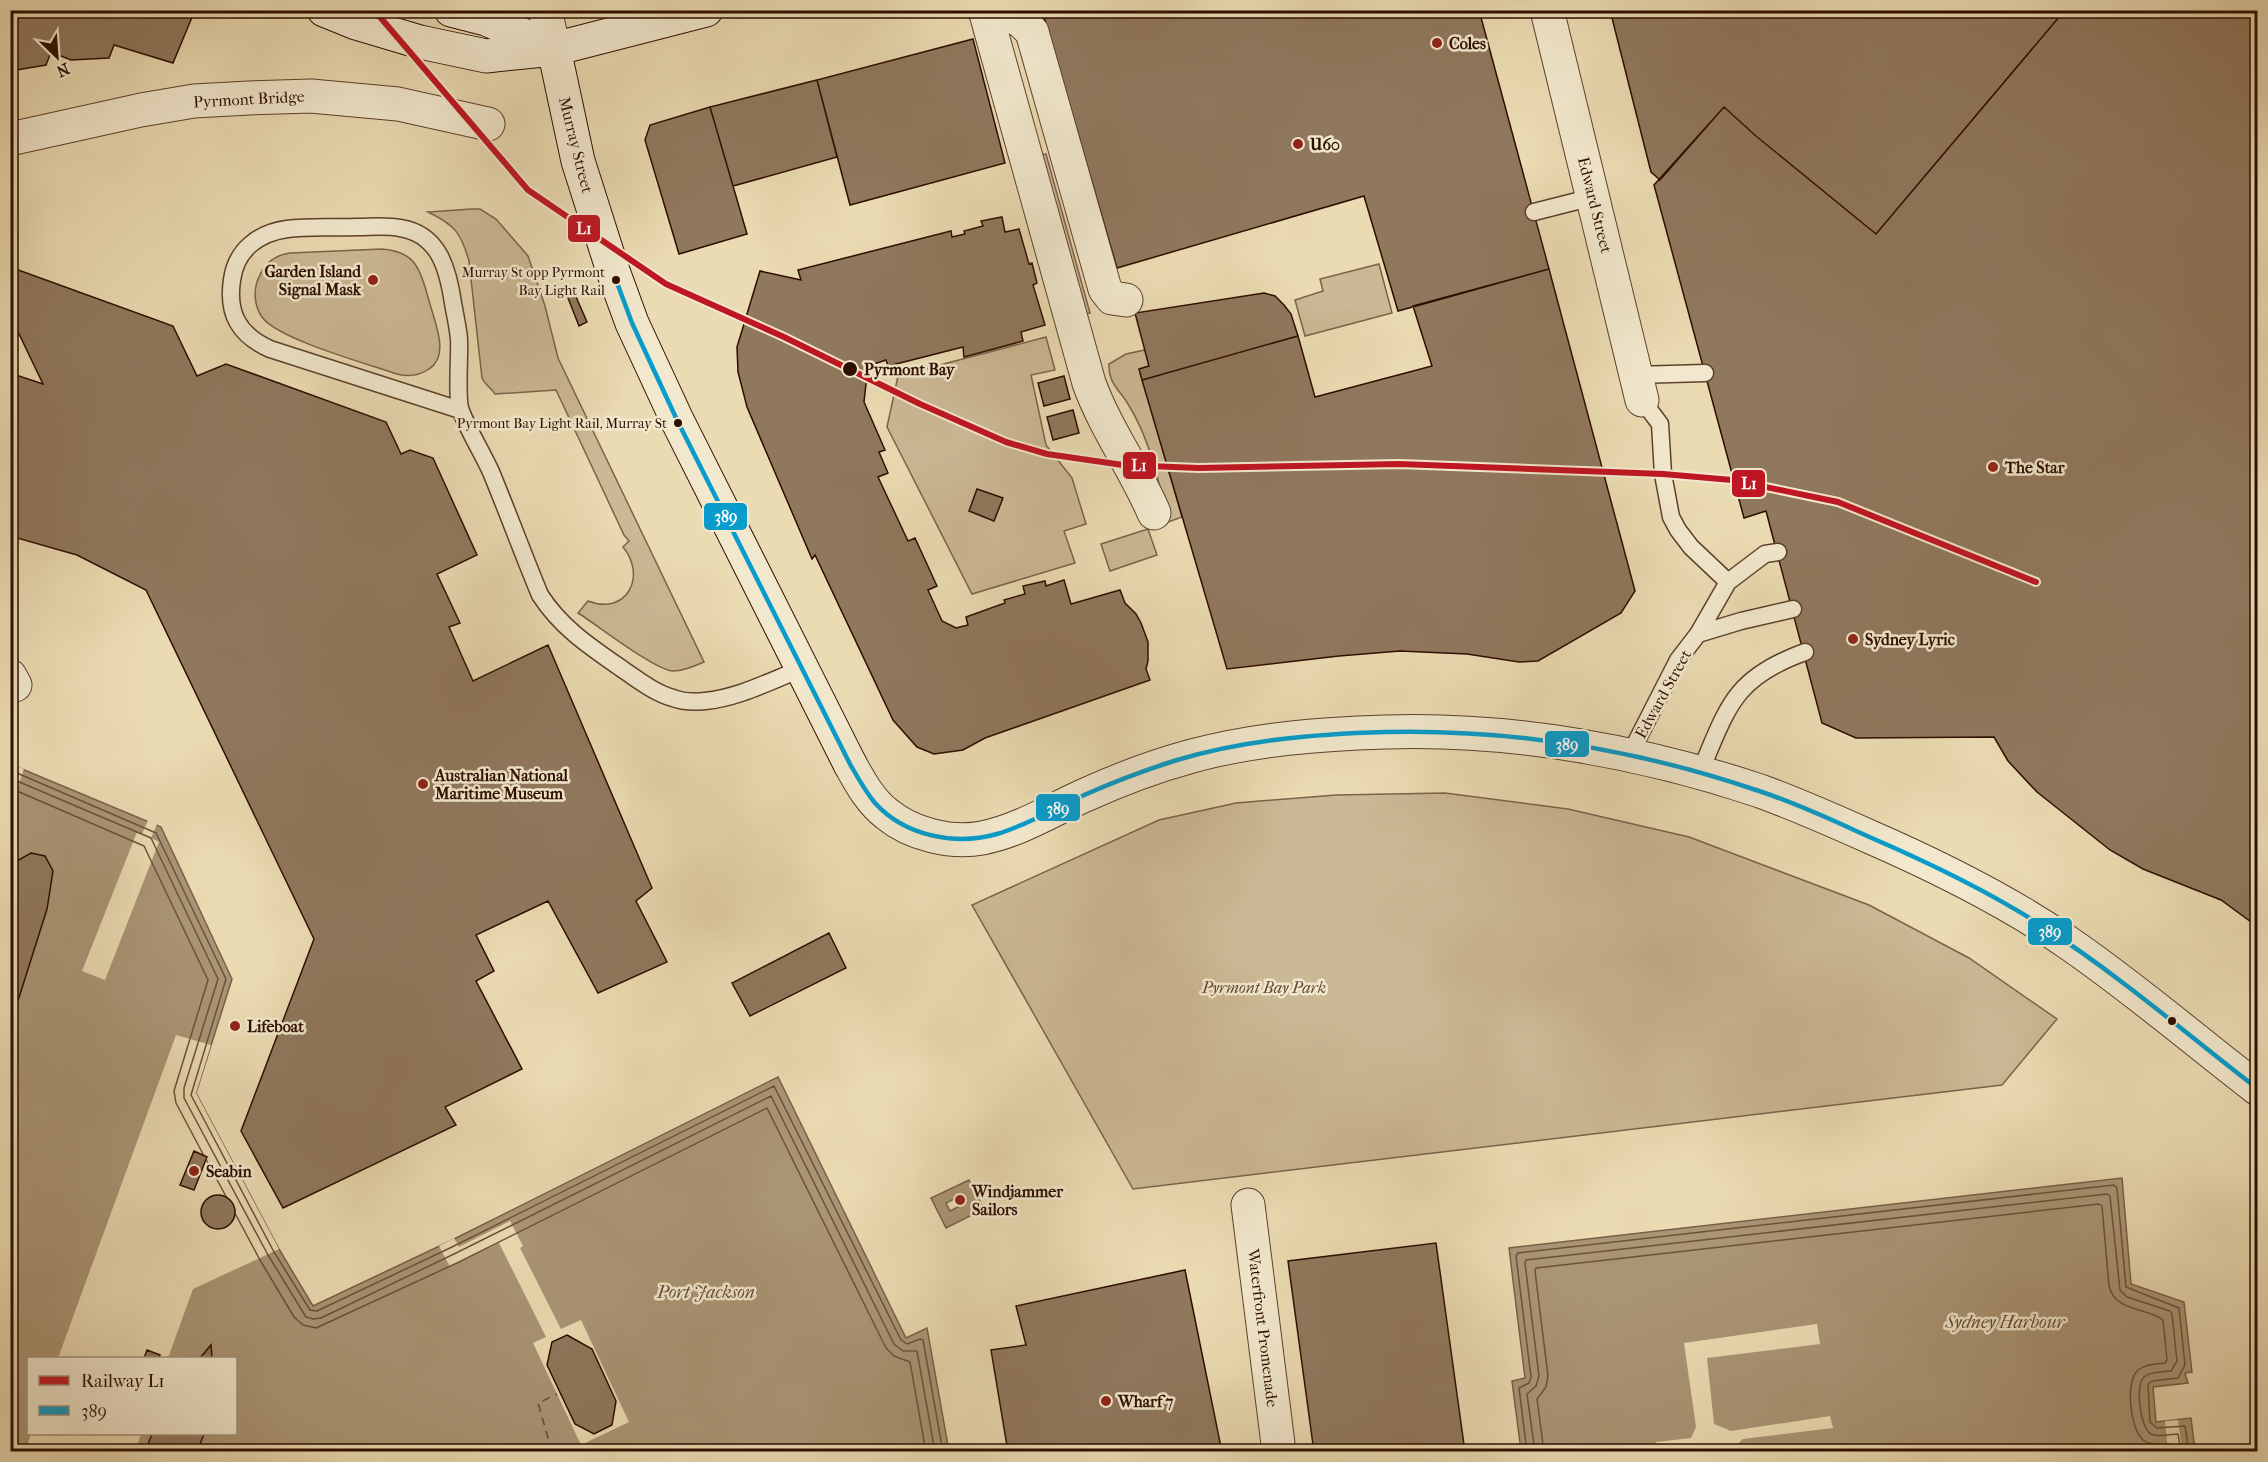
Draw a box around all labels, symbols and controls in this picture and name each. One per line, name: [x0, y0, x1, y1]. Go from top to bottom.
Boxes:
north arrow: [27, 27, 87, 87]
place label: Coles: [1449, 34, 1486, 53]
marker: Coles: [1430, 36, 1444, 50]
text: N: [53, 59, 73, 82]
street label: Pyrmont Bridge: [193, 87, 305, 111]
street label: Murray Street: [555, 95, 597, 195]
place label: U60: [1309, 135, 1340, 154]
marker: U60: [1291, 137, 1305, 151]
street label: Edward Street: [1574, 155, 1616, 255]
line badge: L1: [567, 214, 601, 243]
text: L1: [576, 219, 592, 238]
place label: Garden Island Signal Mask: [264, 262, 362, 300]
place label: Murray St opp Pyrmont Bay Light Rail: [462, 264, 605, 299]
marker: Garden Island Signal Mask: [366, 273, 380, 287]
marker: Murray St opp Pyrmont Bay Light Rail: [610, 274, 622, 286]
marker: Pyrmont Bay: [841, 360, 859, 378]
place label: Pyrmont Bay: [864, 360, 956, 380]
place label: Pyrmont Bay Light Rail, Murray St: [457, 415, 667, 432]
marker: Pyrmont Bay Light Rail, Murray St: [672, 417, 684, 429]
line badge: L1: [1122, 451, 1157, 480]
text: L1: [1131, 456, 1147, 475]
place label: The Star: [2004, 458, 2066, 477]
marker: The Star: [1986, 460, 2000, 474]
line badge: L1: [1731, 469, 1766, 498]
text: L1: [1741, 474, 1757, 493]
line badge: 389: [703, 502, 748, 531]
text: 389: [715, 507, 738, 527]
place label: Sydney Lyric: [1865, 630, 1955, 650]
marker: Sydney Lyric: [1846, 632, 1860, 646]
street label: Edward Street: [1631, 646, 1695, 742]
line badge: 389: [1544, 730, 1590, 758]
text: 389: [1556, 735, 1579, 755]
place label: Australian National Maritime Museum: [434, 766, 569, 803]
marker: Australian National Maritime Museum: [416, 777, 430, 791]
line badge: 389: [1035, 793, 1081, 822]
text: 389: [1047, 799, 1070, 819]
line badge: 389: [2027, 917, 2073, 946]
text: 389: [2039, 922, 2062, 942]
park label: Pyrmont Bay Park: [1201, 978, 1326, 997]
unlabelled marker: [2166, 1015, 2178, 1027]
place label: Lifeboat: [247, 1017, 304, 1036]
marker: Lifeboat: [228, 1019, 242, 1033]
place label: Seabin: [206, 1162, 253, 1181]
marker: Seabin: [187, 1164, 201, 1178]
place label: Windjammer Sailors: [971, 1182, 1064, 1219]
marker: Windjammer Sailors: [953, 1193, 967, 1207]
street label: Waterfront Promenade: [1244, 1247, 1282, 1408]
water label: Port Jackson: [656, 1282, 755, 1303]
water label: Sydney Harbour: [1944, 1312, 2067, 1333]
legend: [27, 1357, 237, 1435]
text: Railway L1: [81, 1371, 165, 1392]
place label: Wharf 7: [1117, 1392, 1174, 1411]
marker: Wharf 7: [1099, 1394, 1113, 1408]
text: 389: [81, 1401, 107, 1422]

